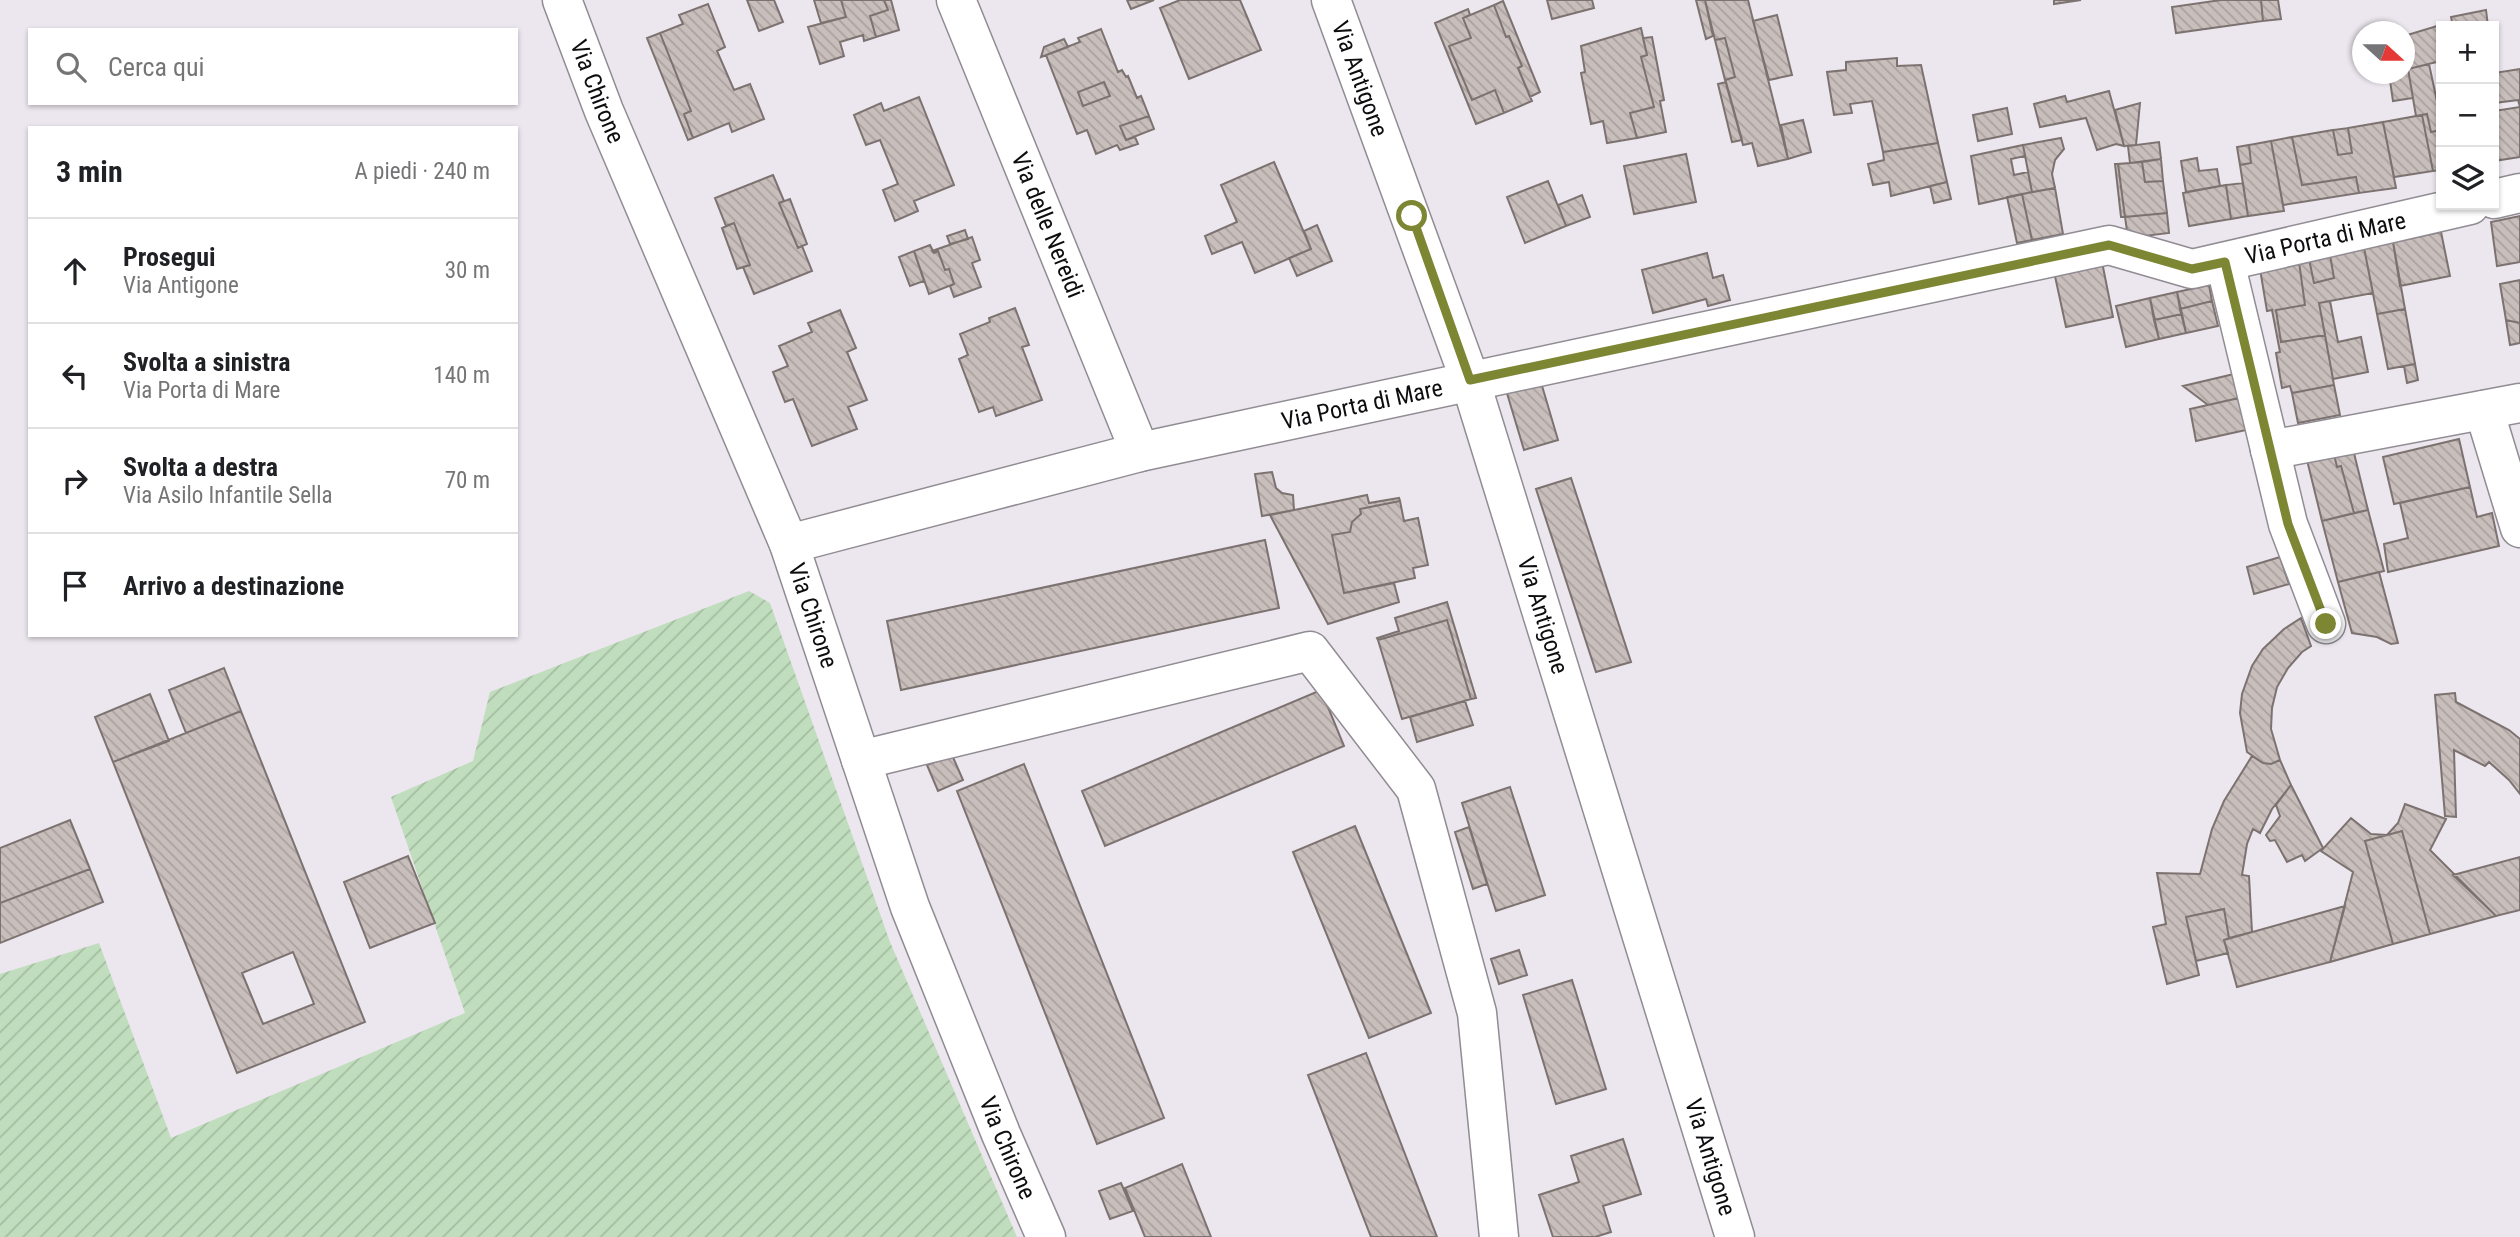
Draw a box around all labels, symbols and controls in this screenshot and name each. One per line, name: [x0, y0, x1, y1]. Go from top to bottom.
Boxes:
street label: Via Antigone: [1326, 17, 1394, 140]
north arrow: [2352, 21, 2415, 84]
map controls: [2436, 21, 2499, 210]
button: +: [2436, 21, 2499, 84]
search box: [28, 28, 518, 105]
street label: Via Chirone: [564, 36, 630, 147]
icon: search: [52, 48, 90, 86]
text: Cerca qui: [108, 52, 205, 82]
button: −: [2436, 84, 2499, 147]
button: layers: [2436, 147, 2499, 210]
street label: Via delle Nereidi: [1006, 148, 1090, 302]
text: 3 min: [56, 154, 123, 189]
text: A piedi · 240 m: [355, 158, 490, 185]
route start: [1396, 200, 1427, 231]
street label: Via Porta di Mare: [2242, 206, 2409, 270]
text: Prosegui: [123, 242, 216, 272]
icon: ahead: [56, 252, 94, 290]
text: 30 m: [445, 257, 490, 284]
text: Via Antigone: [123, 272, 239, 299]
text: Svolta a sinistra: [123, 347, 290, 377]
icon: left: [56, 357, 94, 395]
text: 140 m: [433, 362, 490, 389]
street label: Via Porta di Mare: [1279, 374, 1445, 435]
text: Via Porta di Mare: [123, 377, 280, 404]
text: Svolta a destra: [123, 452, 278, 482]
icon: right: [56, 462, 94, 500]
text: 70 m: [445, 467, 490, 494]
text: Via Asilo Infantile Sella: [123, 482, 333, 509]
street label: Via Antigone: [1512, 554, 1574, 677]
street label: Via Chirone: [782, 560, 843, 672]
icon: arrive: [56, 567, 94, 605]
text: Arrivo a destinazione: [123, 571, 344, 601]
route end: [2310, 608, 2341, 639]
street label: Via Chirone: [973, 1093, 1042, 1203]
street label: Via Antigone: [1679, 1095, 1742, 1219]

